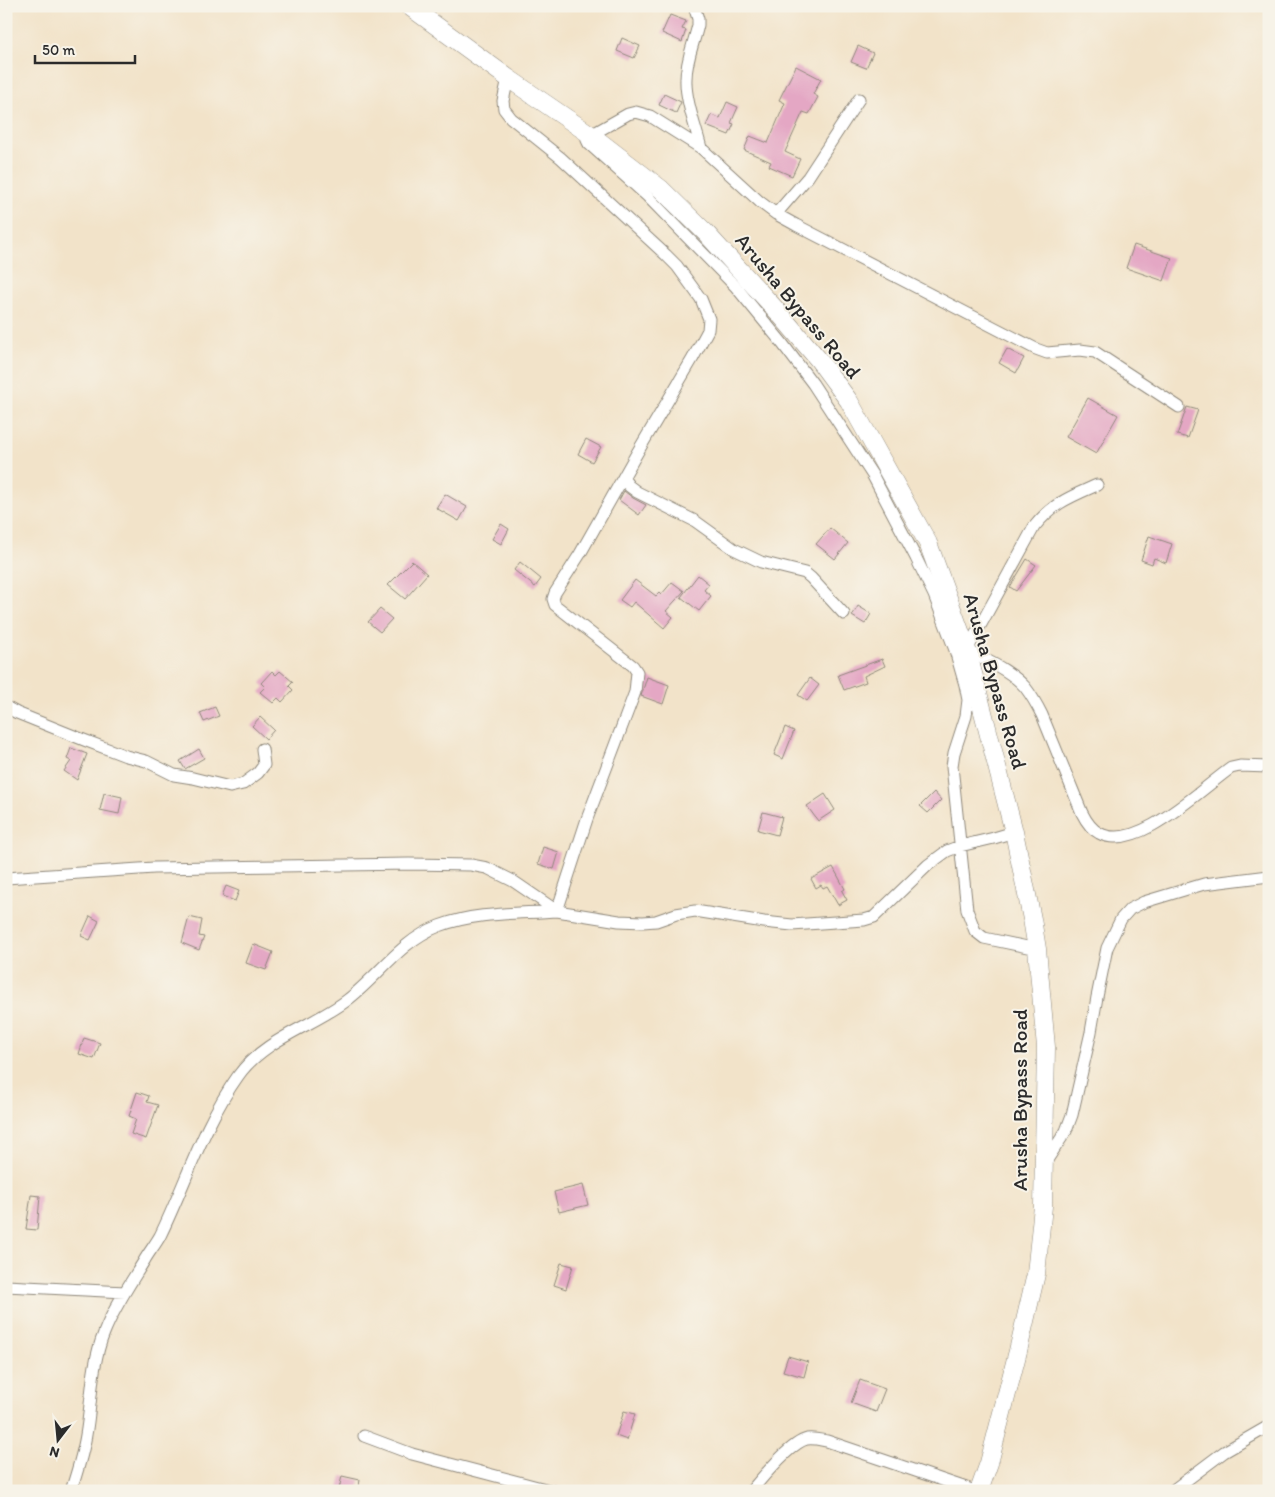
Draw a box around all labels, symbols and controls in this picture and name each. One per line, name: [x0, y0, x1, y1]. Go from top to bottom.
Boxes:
scale bar: [35, 32, 135, 64]
text: 50 m: [42, 41, 75, 59]
street label: Arusha Bypass Road: [730, 228, 866, 383]
street label: Arusha Bypass Road: [958, 590, 1033, 772]
street label: Arusha Bypass Road: [1007, 1009, 1032, 1191]
north arrow: [32, 1414, 82, 1464]
text: N: [48, 1443, 61, 1461]

